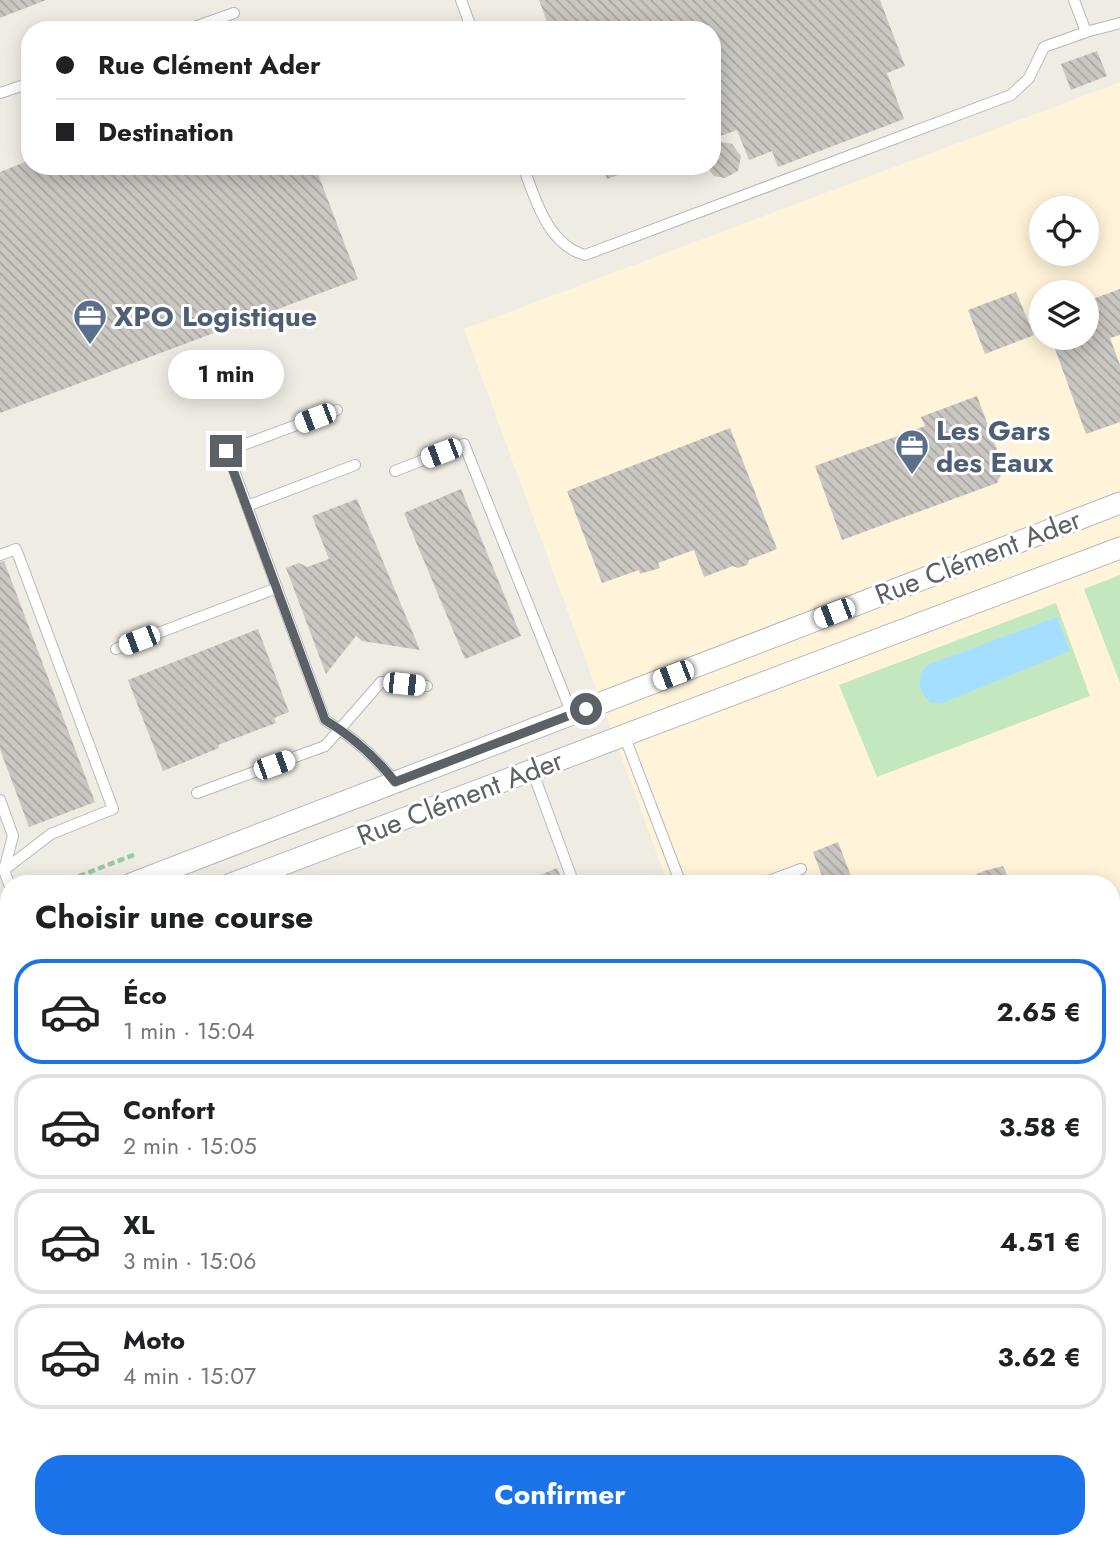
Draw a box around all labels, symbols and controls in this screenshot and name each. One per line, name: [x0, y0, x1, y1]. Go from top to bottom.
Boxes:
text: Rue Clément Ader: [98, 46, 321, 84]
text: Destination: [98, 113, 234, 151]
map controls: [1029, 196, 1099, 350]
button: locate: [1029, 196, 1099, 266]
button: layers: [1029, 280, 1099, 350]
place label: XPO Logistique: [114, 296, 317, 337]
office icon: XPO Logistique: [71, 297, 109, 346]
callout: 1 min: [168, 350, 284, 398]
text: 1 min: [197, 357, 255, 391]
car: [292, 401, 339, 435]
place label: Les Gars des Eaux: [936, 410, 1054, 483]
office icon: Les Gars des Eaux: [893, 427, 931, 476]
route end: [210, 435, 242, 467]
car: [418, 436, 465, 470]
street label: Rue Clément Ader: [869, 499, 1087, 615]
car: [811, 596, 858, 630]
car: [116, 623, 163, 657]
car: [650, 658, 697, 692]
car: [383, 671, 426, 697]
route start: [570, 693, 602, 725]
street label: Rue Clément Ader: [351, 740, 569, 856]
car: [251, 748, 298, 782]
text: Choisir une course: [35, 894, 313, 940]
text: Éco: [123, 976, 167, 1014]
icon: car: [39, 980, 102, 1043]
text: 2.65 €: [997, 993, 1081, 1031]
text: 1 min · 15:04: [123, 1014, 254, 1048]
text: Confort: [123, 1091, 215, 1129]
icon: car: [39, 1095, 102, 1158]
text: 3.58 €: [999, 1108, 1081, 1146]
text: 2 min · 15:05: [123, 1129, 257, 1163]
text: XL: [123, 1206, 155, 1244]
icon: car: [39, 1210, 102, 1273]
text: 4.51 €: [1000, 1223, 1081, 1261]
text: 3 min · 15:06: [123, 1244, 256, 1278]
text: Moto: [123, 1321, 185, 1359]
icon: car: [39, 1325, 102, 1388]
text: 3.62 €: [998, 1338, 1081, 1376]
text: 4 min · 15:07: [123, 1359, 256, 1393]
button: Confirmer: [35, 1455, 1085, 1535]

